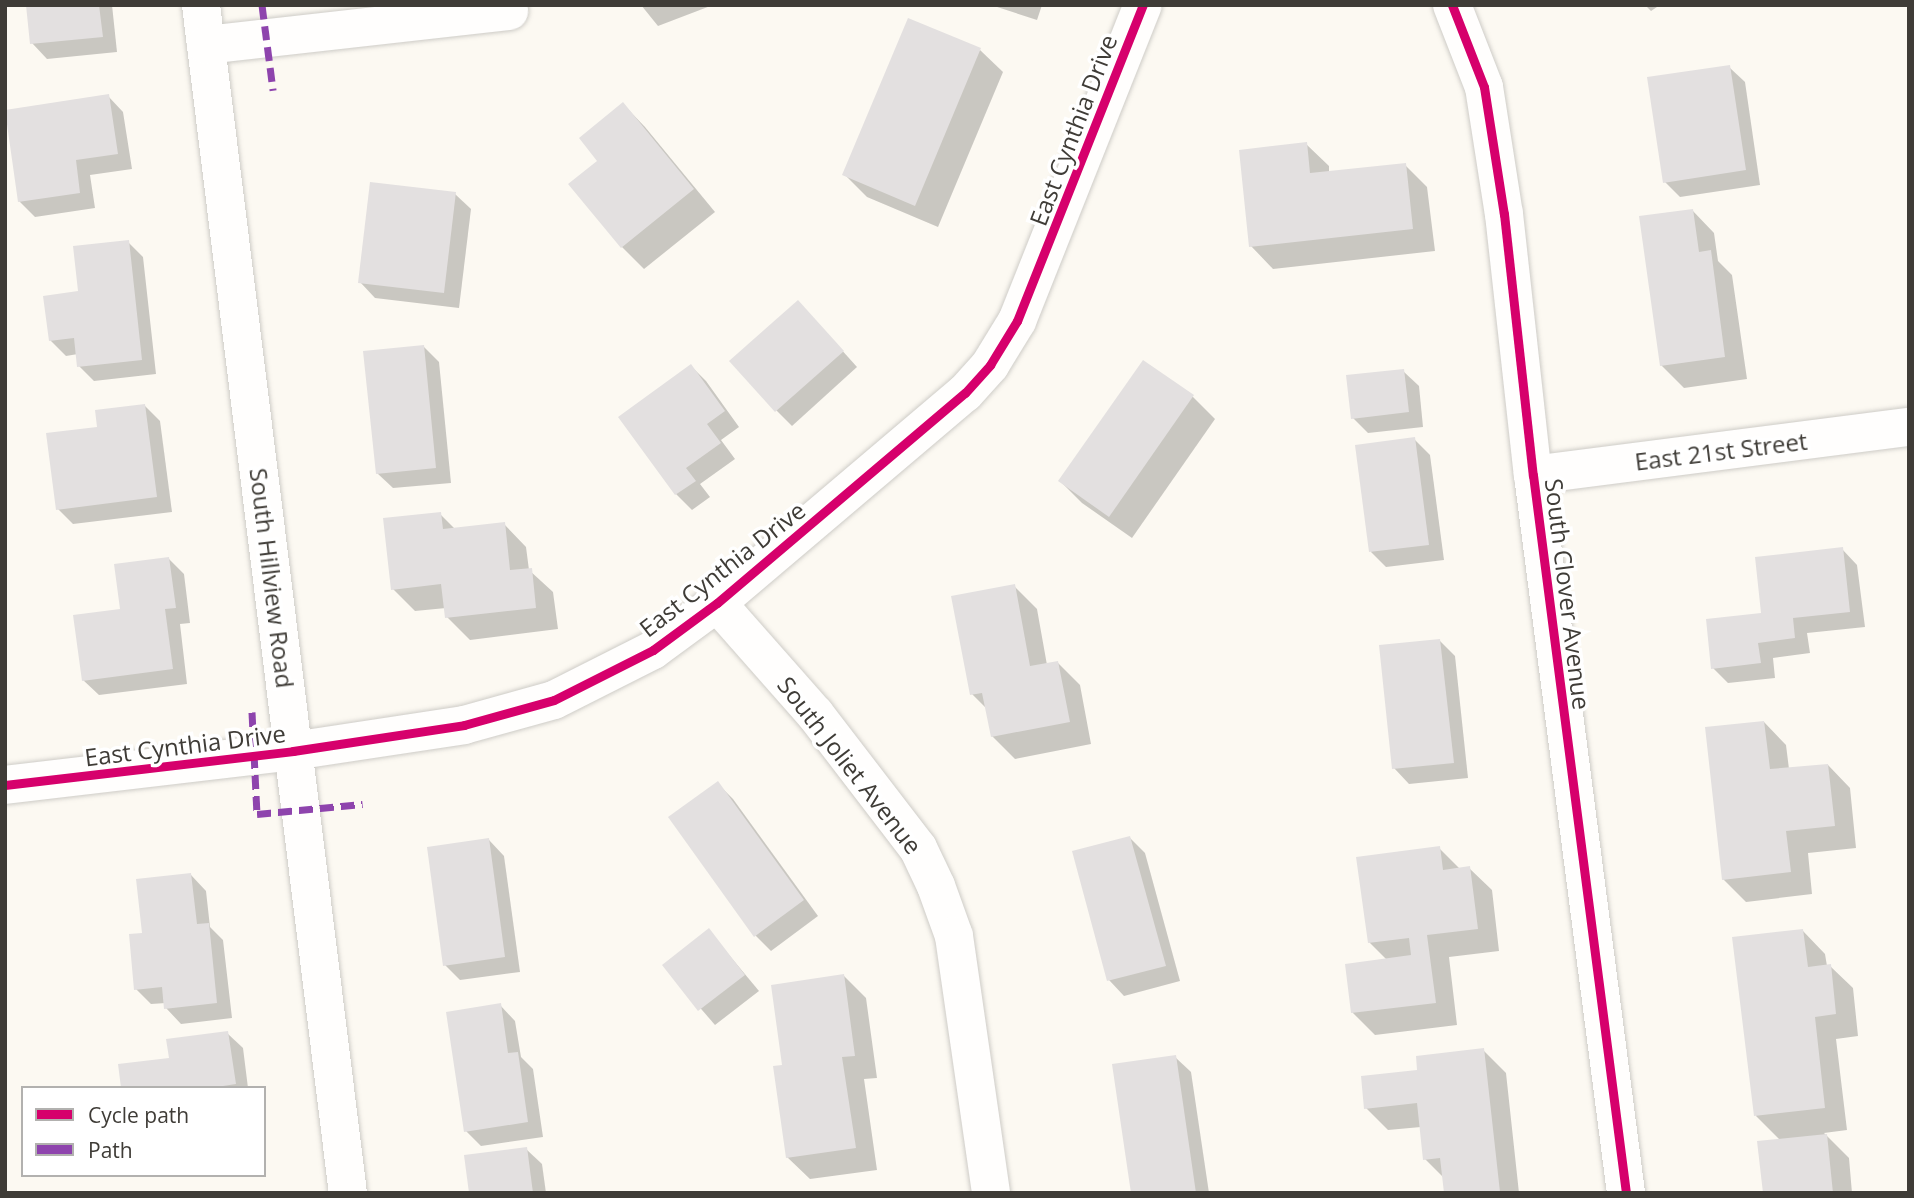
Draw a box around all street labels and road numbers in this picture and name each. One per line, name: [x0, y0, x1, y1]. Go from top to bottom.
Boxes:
street label: East Cynthia Drive: [1023, 30, 1123, 230]
street label: East 21st Street: [1633, 426, 1809, 476]
street label: South Hillview Road: [244, 466, 300, 690]
street label: South Clover Avenue: [1540, 477, 1596, 711]
street label: East Cynthia Drive: [633, 495, 811, 643]
street label: South Joliet Avenue: [772, 671, 928, 859]
street label: East Cynthia Drive: [83, 718, 287, 772]

